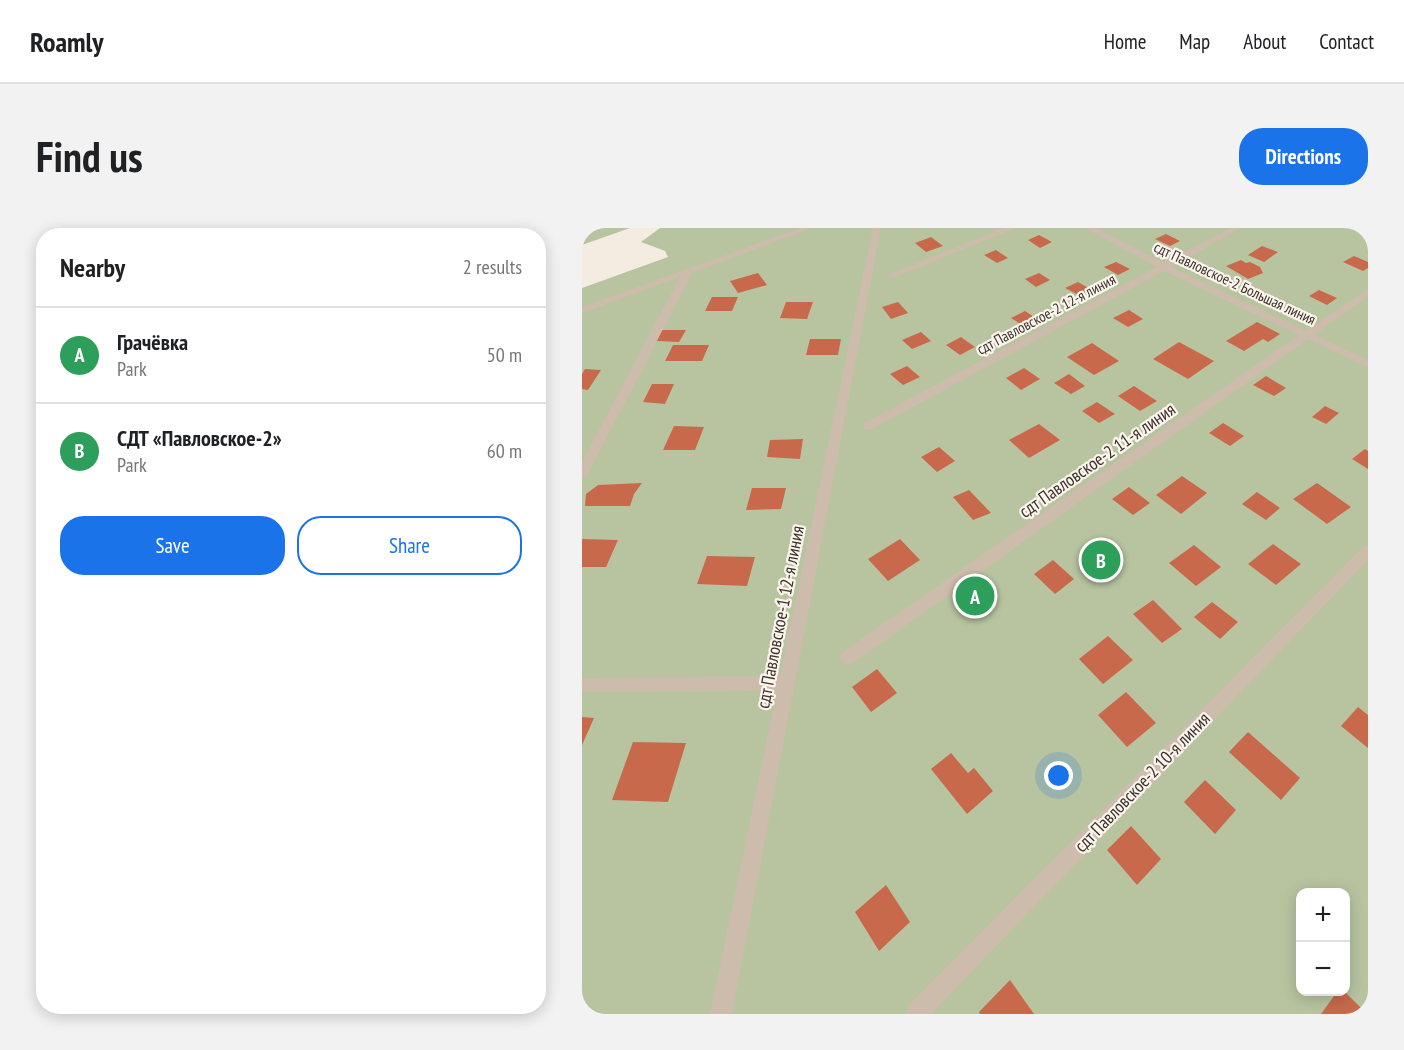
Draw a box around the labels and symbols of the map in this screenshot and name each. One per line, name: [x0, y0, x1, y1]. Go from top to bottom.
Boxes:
street label: сдт Павловское-2 Большая линия: [1151, 237, 1319, 329]
street label: сдт Павловское-2 12-я линия: [973, 269, 1119, 359]
street label: сдт Павловское-2 11-я линия: [1014, 397, 1180, 523]
street label: сдт Павловское-1 12-я линия: [751, 524, 809, 710]
pin: B: [1082, 538, 1120, 582]
pin: A: [956, 574, 994, 619]
street label: сдт Павловское-2 10-я линия: [1069, 707, 1215, 857]
your location: [1044, 761, 1073, 790]

